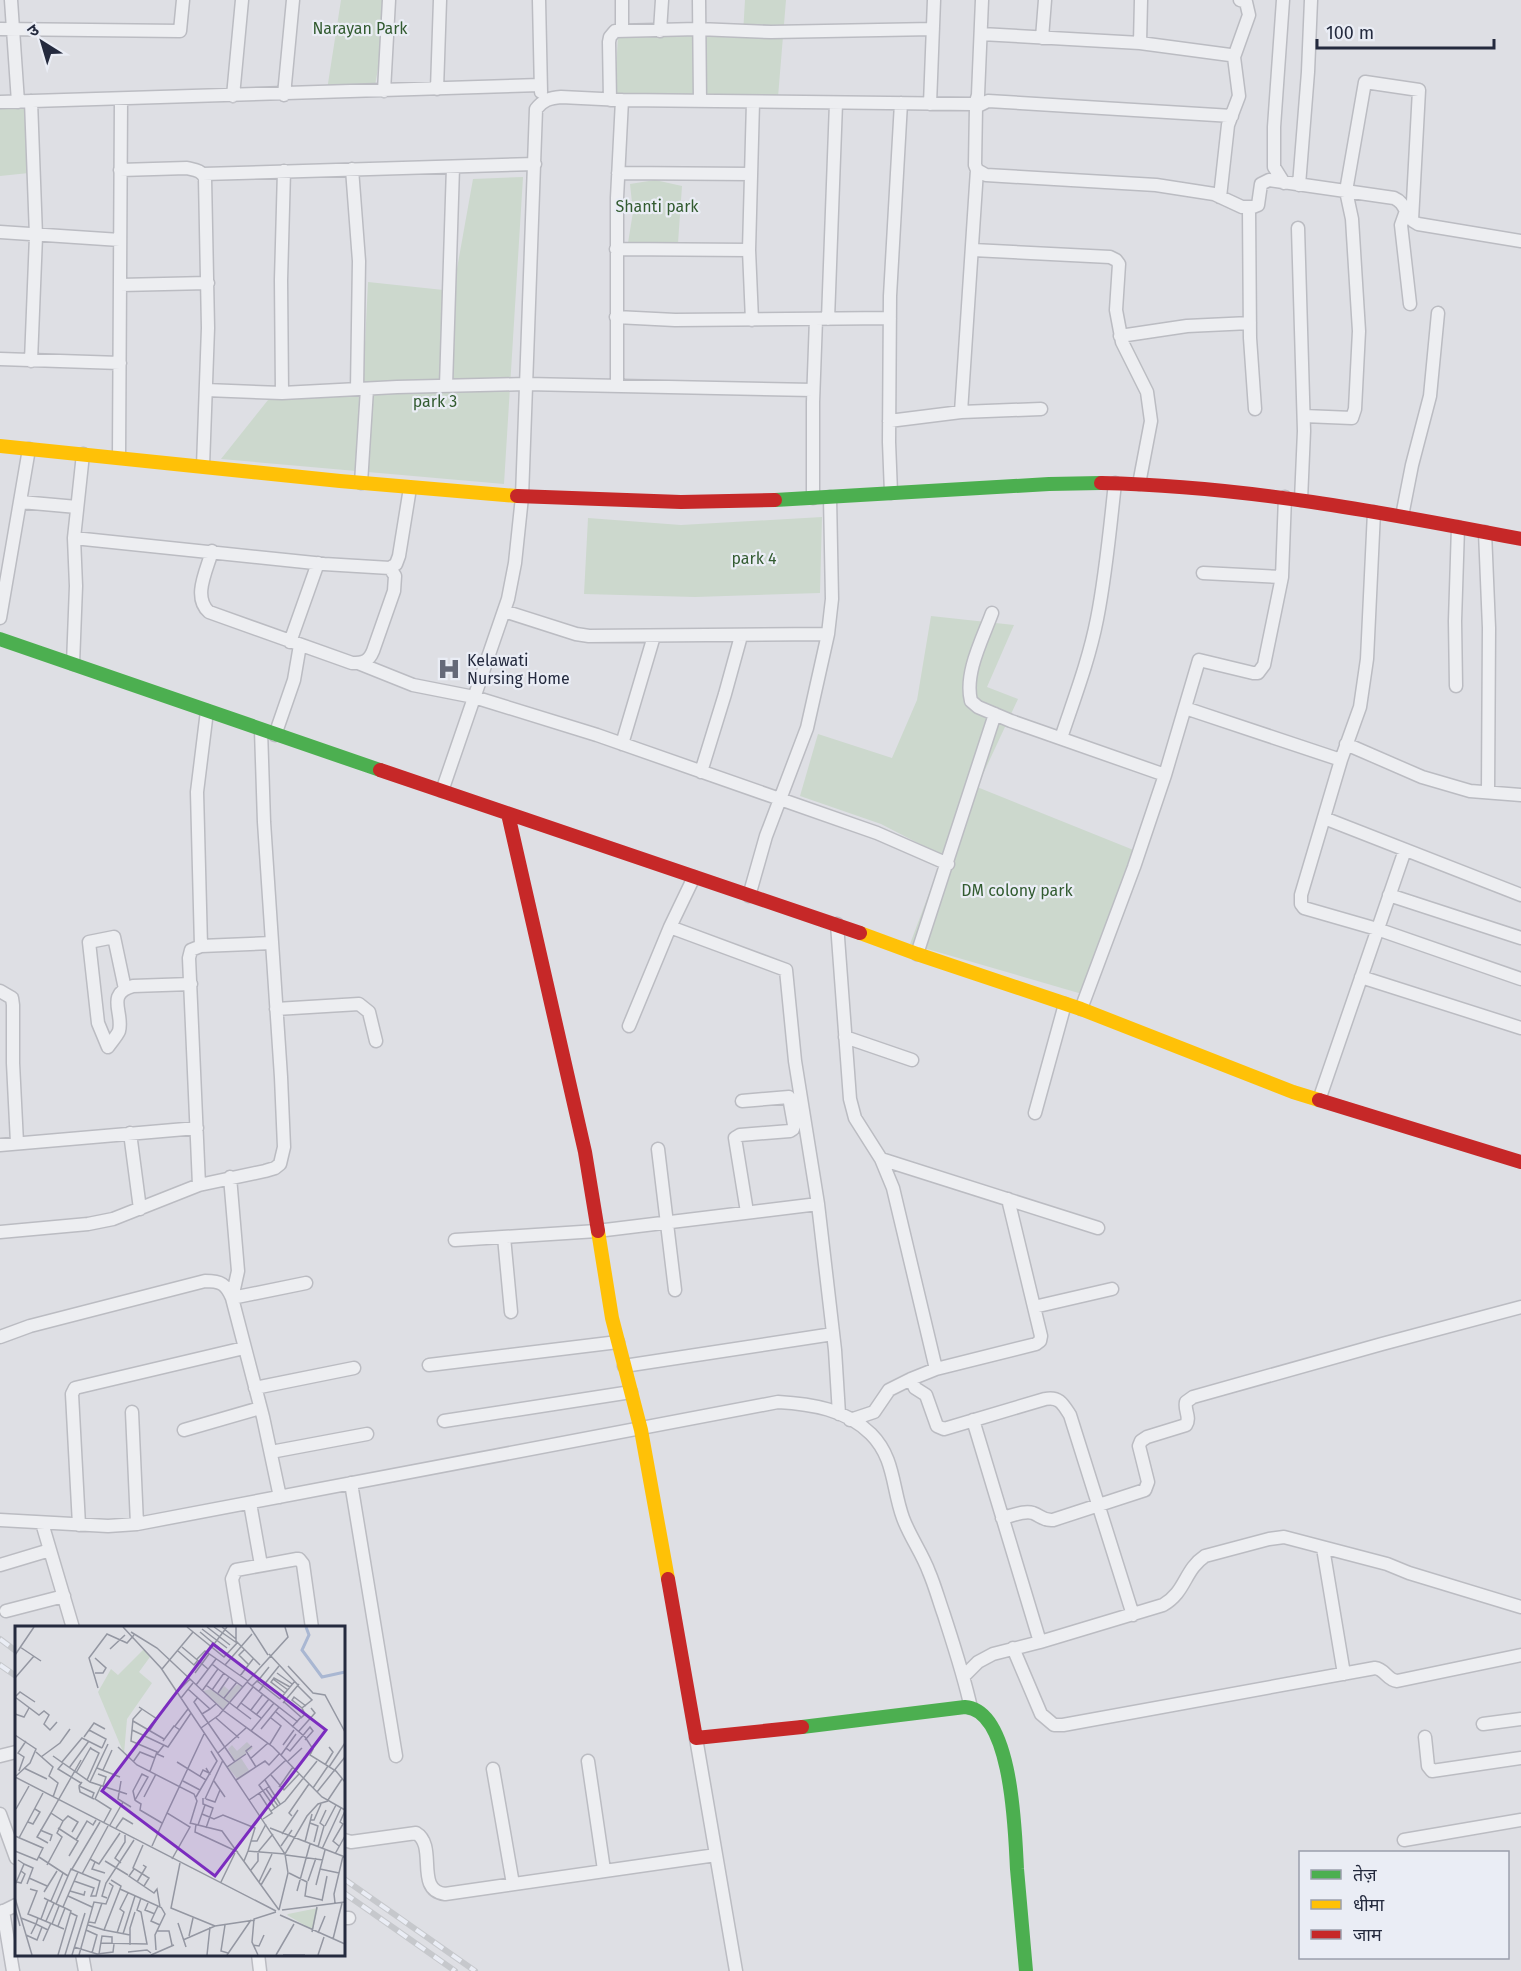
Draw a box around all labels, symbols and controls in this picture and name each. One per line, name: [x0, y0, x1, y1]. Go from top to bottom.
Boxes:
north arrow: [12, 12, 72, 72]
scale bar: [1317, 12, 1494, 50]
park label: Narayan Park: [312, 19, 408, 38]
text: उ: [24, 20, 43, 41]
text: 100 m: [1326, 22, 1374, 44]
park label: Shanti park: [615, 197, 699, 216]
park label: park 3: [413, 392, 457, 411]
park label: park 4: [731, 549, 777, 568]
place label: Kelawati Nursing Home: [467, 651, 570, 688]
hospital icon: Kelawati Nursing Home: [436, 656, 462, 682]
park label: DM colony park: [961, 881, 1073, 900]
inset map: [15, 1626, 345, 1956]
legend: [1299, 1851, 1509, 1959]
text: तेज़: [1353, 1864, 1377, 1886]
text: धीमा: [1353, 1894, 1384, 1916]
text: जाम: [1353, 1924, 1383, 1946]

